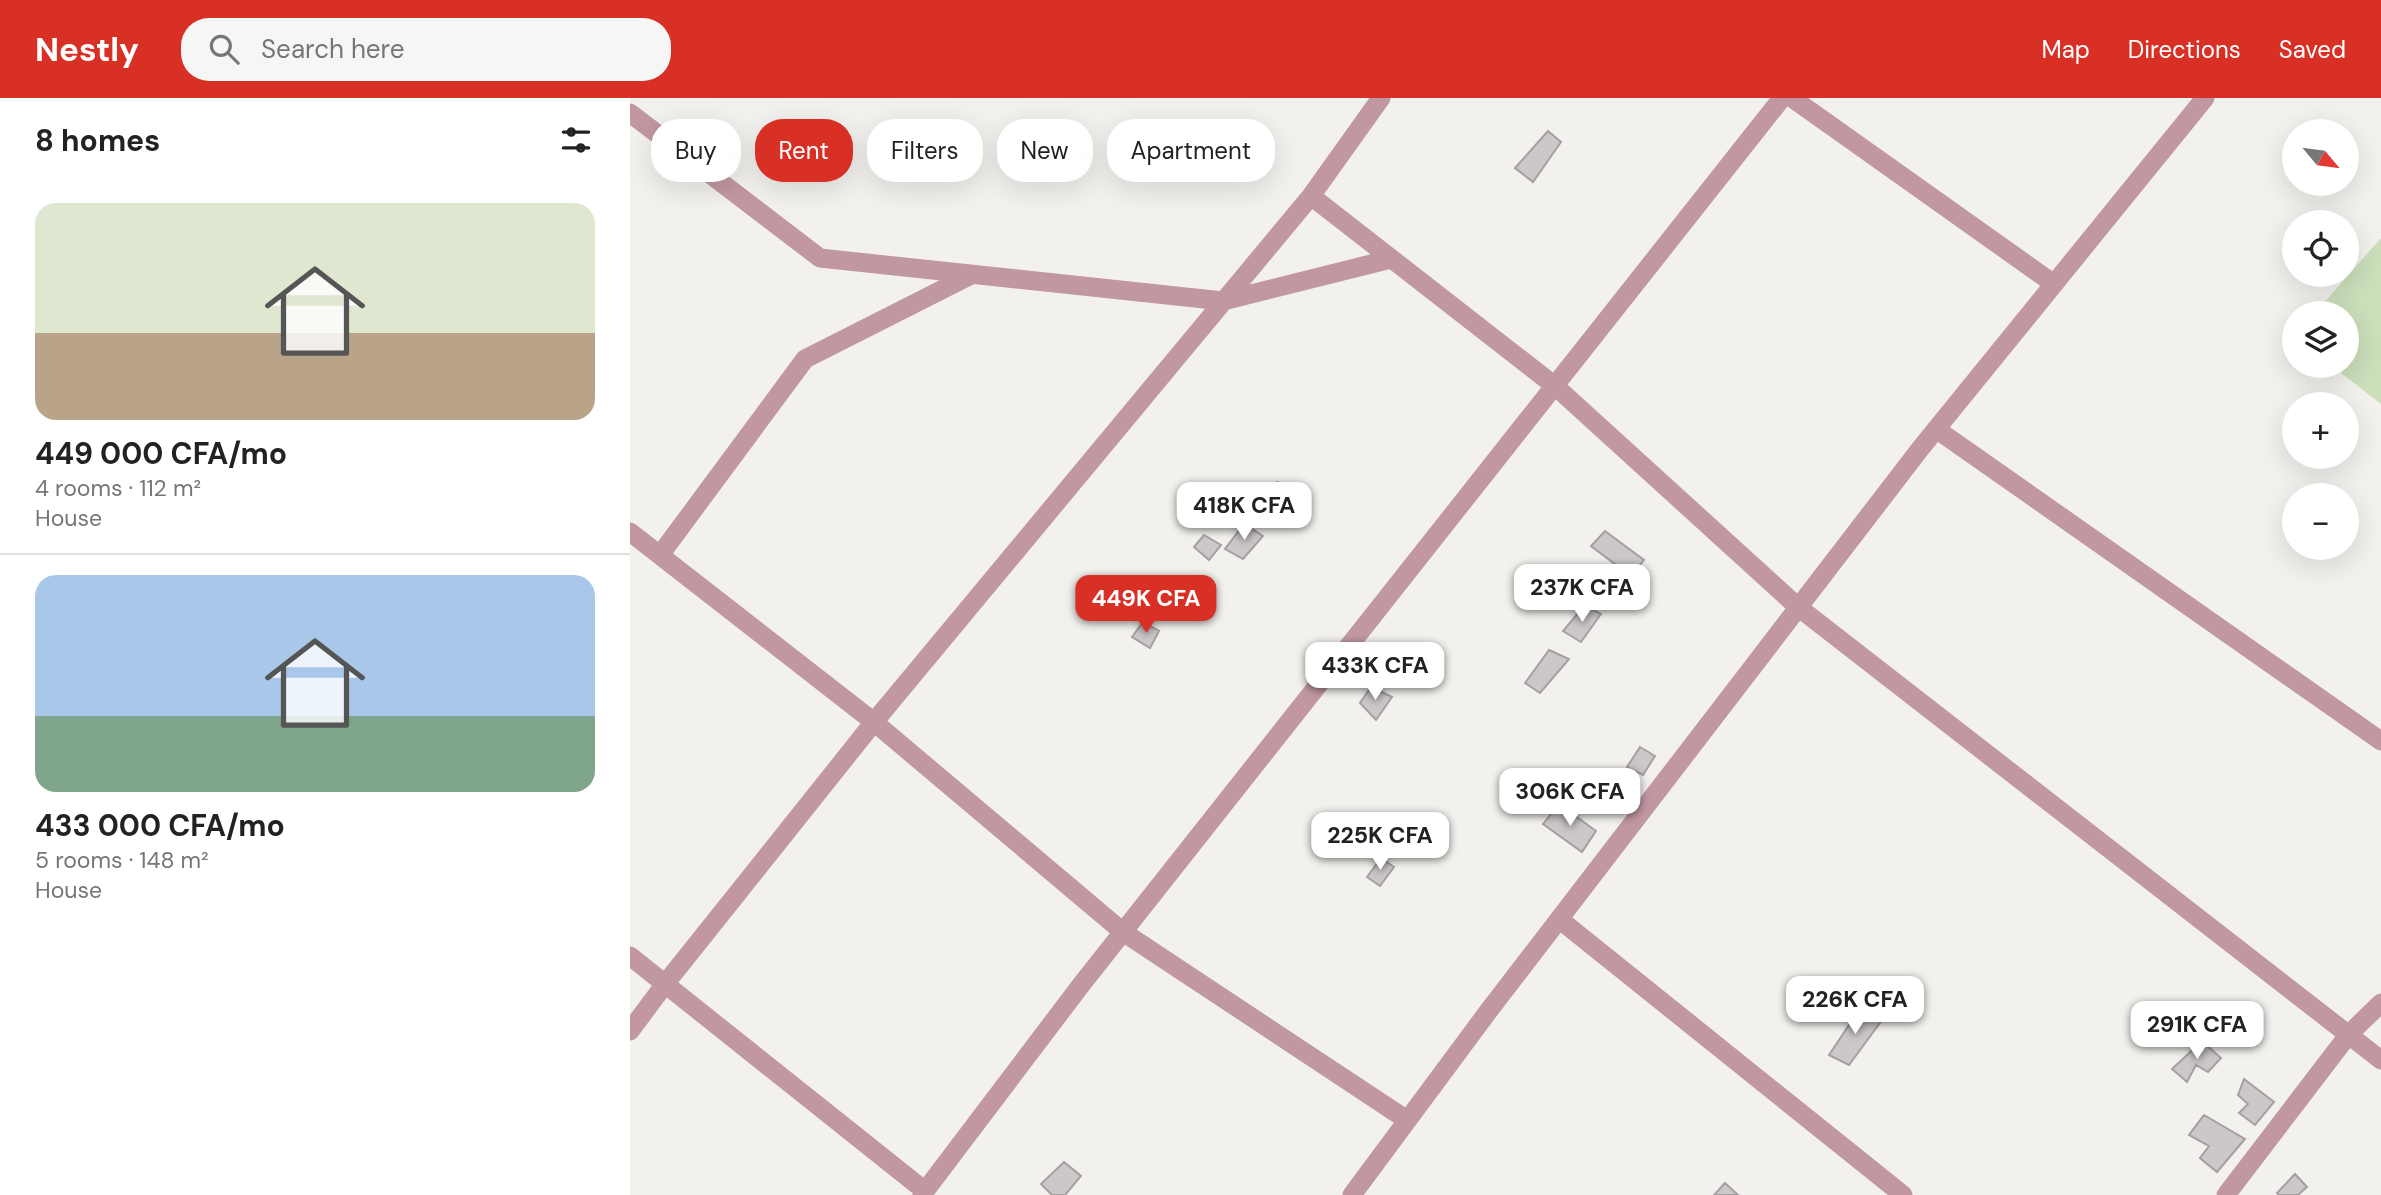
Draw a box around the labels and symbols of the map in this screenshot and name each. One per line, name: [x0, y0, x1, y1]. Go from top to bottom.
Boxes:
north arrow: [2282, 119, 2359, 196]
pin: 418K CFA: [1172, 482, 1316, 542]
pin: 237K CFA: [1510, 564, 1654, 624]
pin: 449K CFA: [1074, 575, 1218, 635]
pin: 433K CFA: [1303, 642, 1447, 702]
pin: 306K CFA: [1498, 768, 1642, 828]
pin: 225K CFA: [1308, 812, 1452, 872]
pin: 226K CFA: [1783, 976, 1927, 1036]
pin: 291K CFA: [2125, 1002, 2269, 1061]

